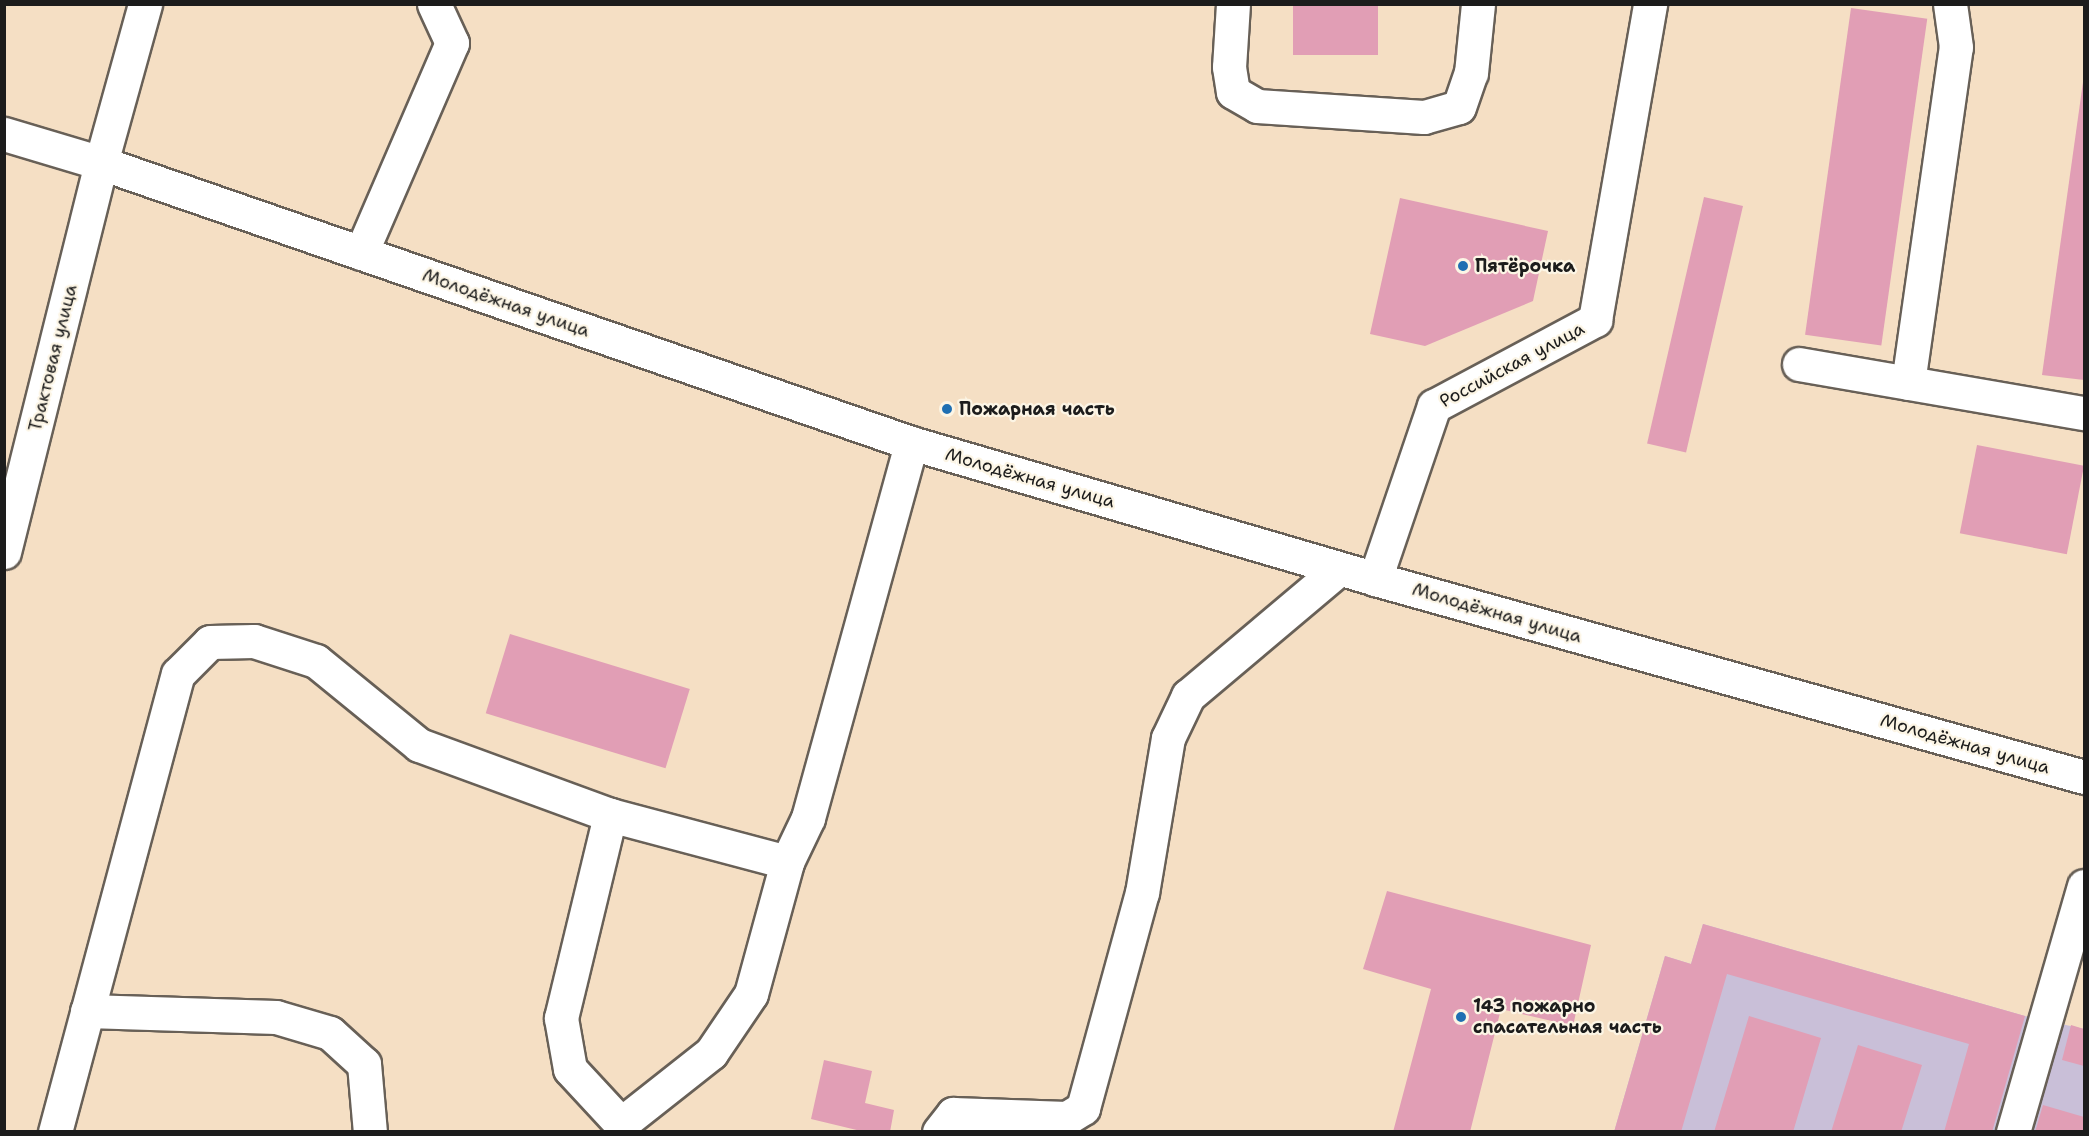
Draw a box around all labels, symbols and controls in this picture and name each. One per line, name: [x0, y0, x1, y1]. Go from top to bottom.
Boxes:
place label: Пятёрочка: [1475, 255, 1575, 277]
marker: Пятёрочка: [1456, 259, 1470, 273]
street label: Молодёжная улица: [420, 264, 592, 342]
street label: Трактовая улица: [24, 282, 82, 434]
street label: Российская улица: [1436, 318, 1588, 412]
place label: Пожарная часть: [959, 398, 1115, 420]
marker: Пожарная часть: [940, 402, 954, 416]
street label: Молодёжная улица: [943, 443, 1117, 513]
street label: Молодёжная улица: [1410, 578, 1584, 648]
street label: Молодёжная улица: [1878, 709, 2052, 779]
place label: 143 пожарно спасательная часть: [1473, 996, 1662, 1038]
marker: 143 пожарно спасательная часть: [1454, 1010, 1468, 1024]

